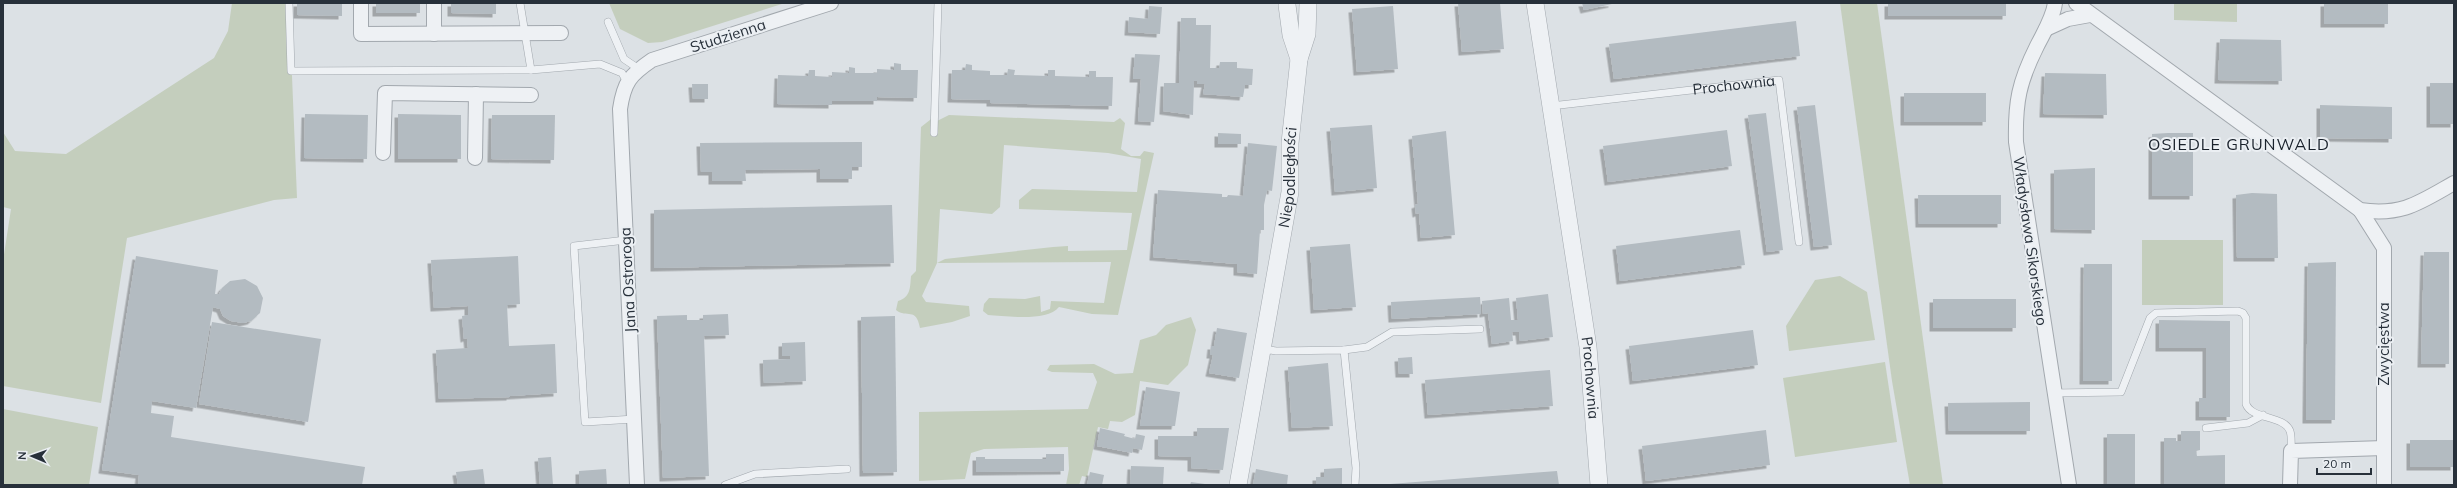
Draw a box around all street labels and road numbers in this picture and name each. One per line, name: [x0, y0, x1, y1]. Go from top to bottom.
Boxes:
street label: Studzienna: [688, 14, 768, 57]
street label: Prochownia: [1692, 71, 1776, 99]
street label: Niepodległości: [1274, 126, 1301, 229]
street label: Władysława Sikorskiego: [2009, 155, 2052, 327]
street label: Jana Ostroroga: [615, 227, 640, 333]
street label: Zwycięstwa: [2374, 302, 2393, 386]
street label: Prochownia: [1578, 335, 1604, 420]

